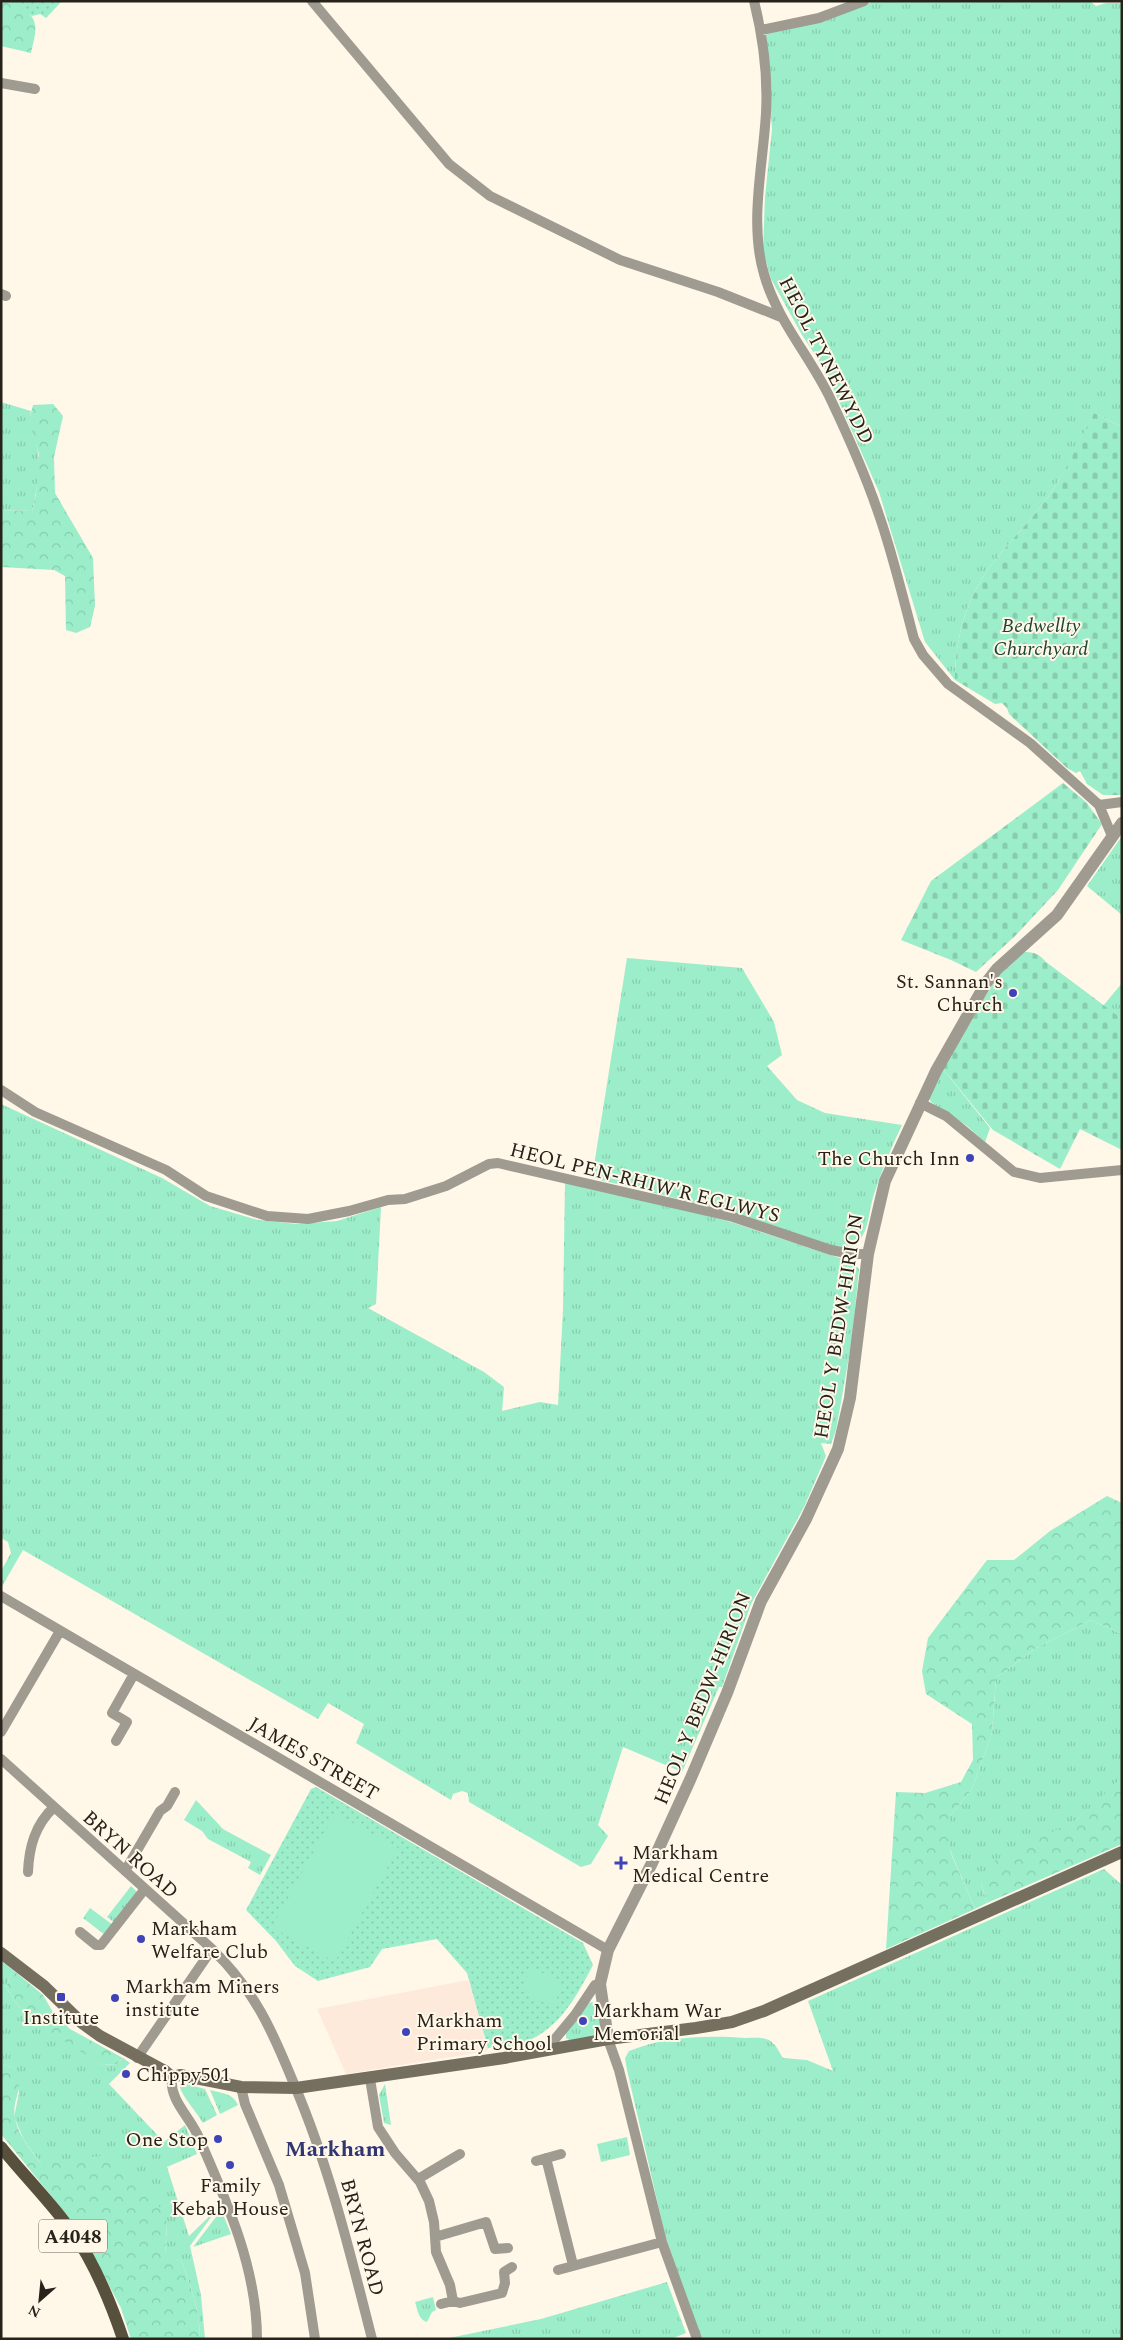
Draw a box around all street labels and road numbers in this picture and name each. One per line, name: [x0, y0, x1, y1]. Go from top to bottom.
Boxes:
street label: HEOL TYNEWYDD: [771, 271, 881, 450]
street label: HEOL PEN-RHIW'R EGLWYS: [507, 1135, 783, 1231]
street label: HEOL Y BEDW-HIRION: [806, 1211, 872, 1441]
street label: HEOL Y BEDW-HIRION: [646, 1587, 759, 1809]
street label: JAMES STREET: [242, 1709, 385, 1809]
street label: BRYN ROAD: [76, 1803, 185, 1906]
street label: BRYN ROAD: [332, 2175, 392, 2299]
road number: A4048: [39, 2220, 107, 2252]

